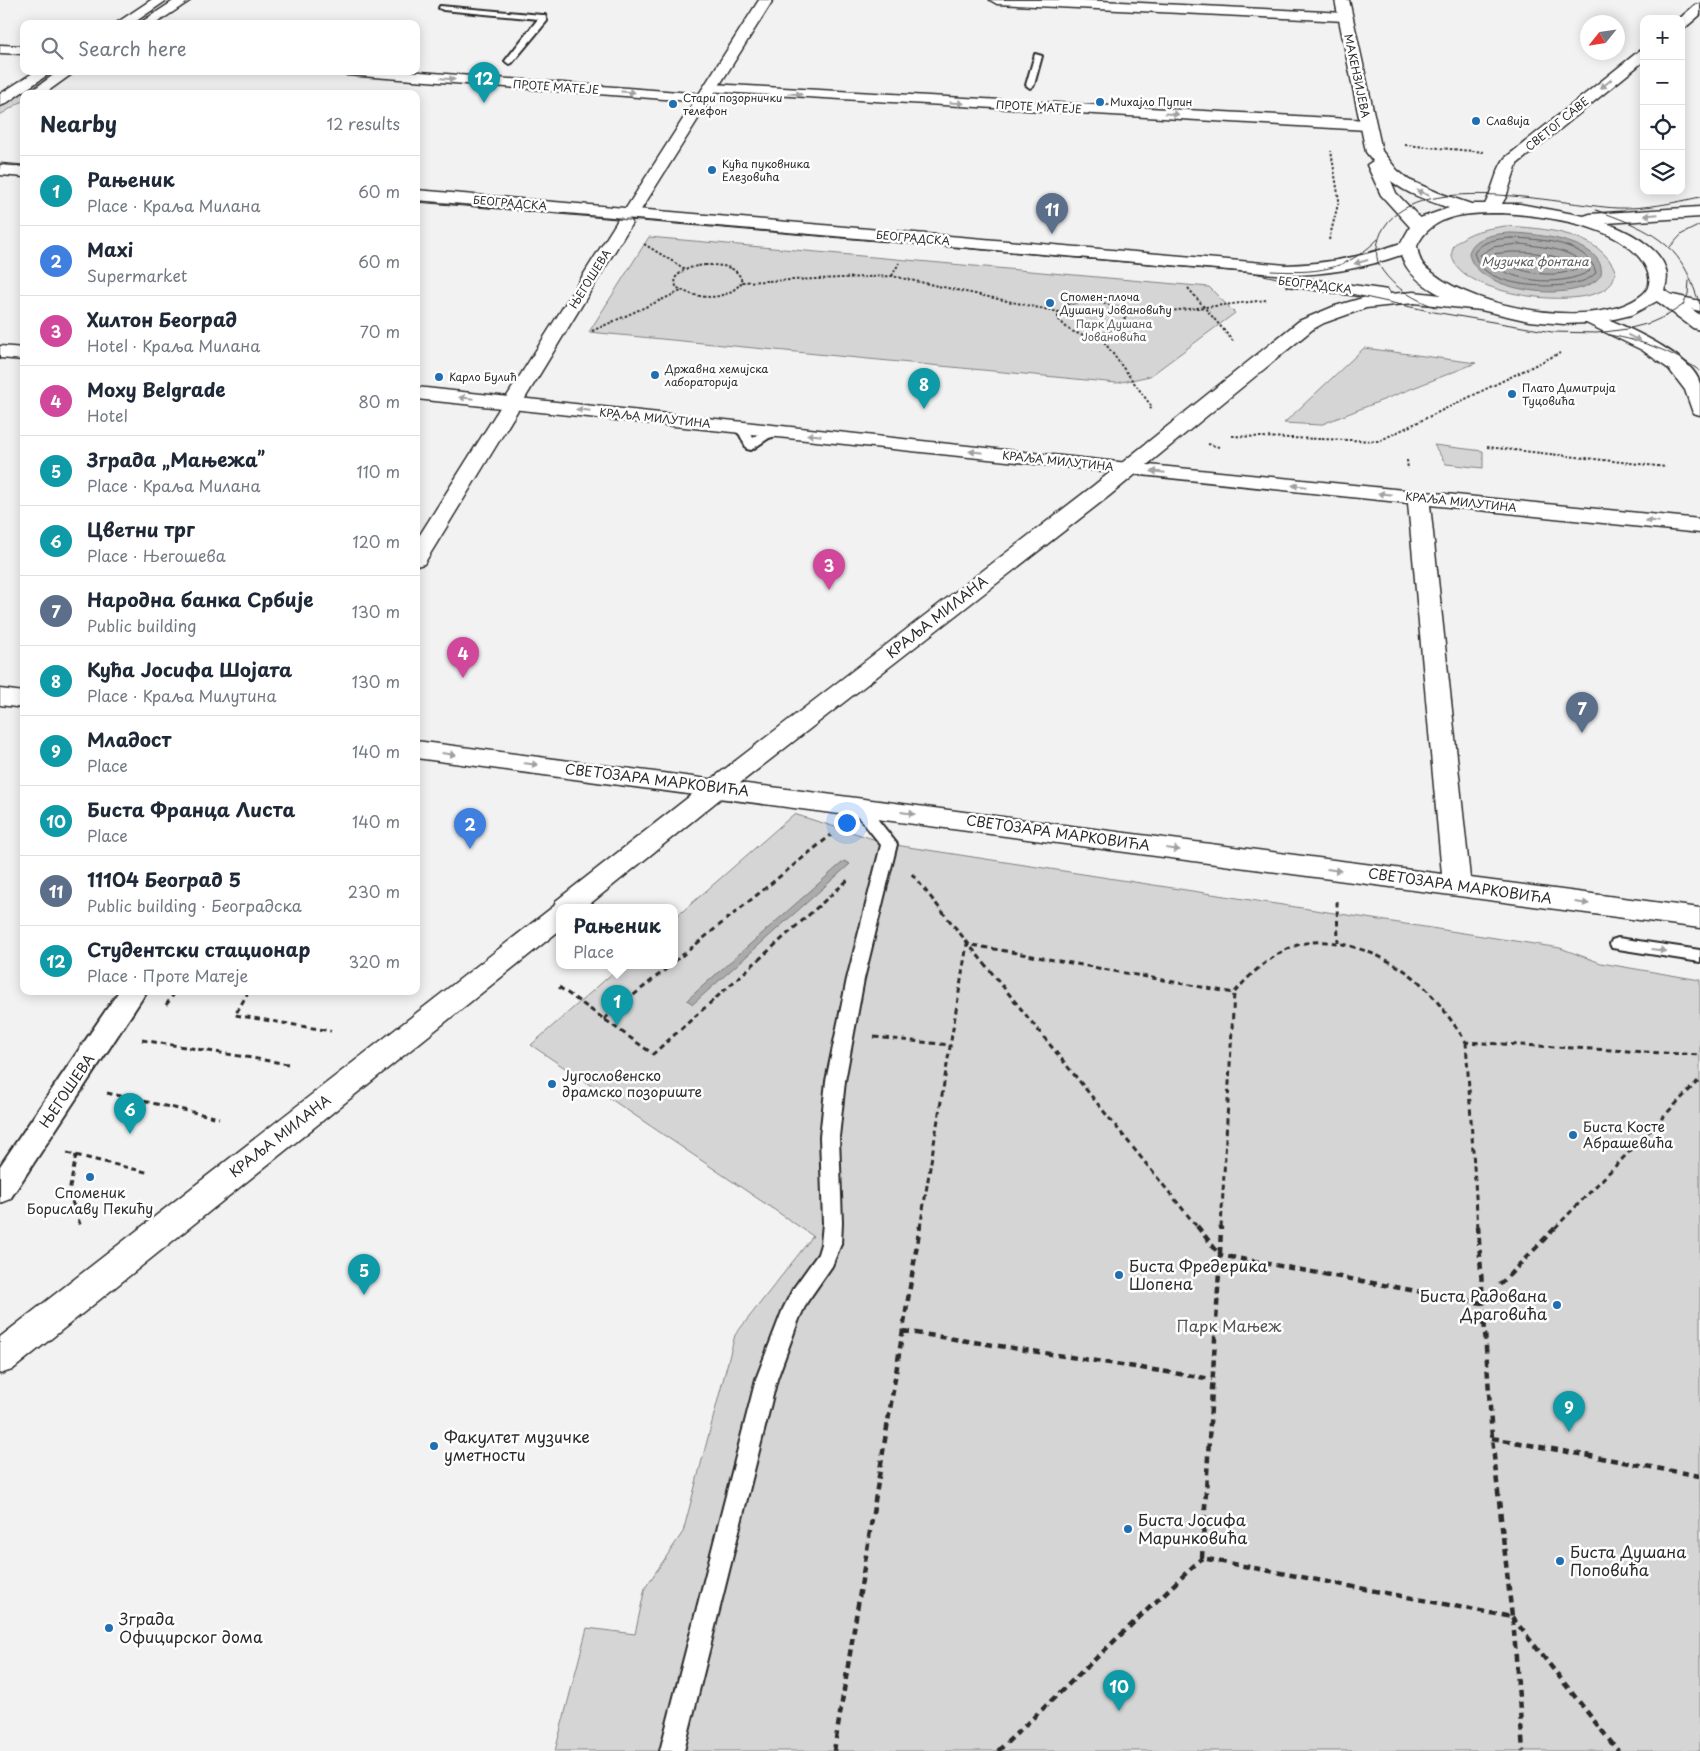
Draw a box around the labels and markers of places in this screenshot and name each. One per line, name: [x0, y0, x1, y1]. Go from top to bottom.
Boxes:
pin: 12: [468, 62, 500, 103]
place label: Стари позорнички телефон: [683, 89, 783, 119]
place label: Михајло Пупин: [1110, 93, 1193, 110]
marker: Михајло Пупин: [1094, 96, 1106, 108]
marker: Стари позорнички телефон: [667, 98, 679, 110]
place label: Славија: [1486, 112, 1530, 129]
marker: Славија: [1470, 115, 1482, 127]
place label: Кућа пуковника Елезовића: [722, 155, 810, 185]
marker: Кућа пуковника Елезовића: [706, 164, 718, 176]
pin: 11: [1036, 193, 1068, 234]
place label: Спомен-плоча Душану Јовановићу: [1059, 288, 1172, 318]
marker: Спомен-плоча Душану Јовановићу: [1044, 297, 1056, 309]
place label: Државна хемијска лабораторија: [664, 360, 769, 390]
place label: Карло Булић: [449, 368, 517, 385]
pin: 8: [908, 368, 940, 409]
marker: Државна хемијска лабораторија: [649, 369, 661, 381]
marker: Карло Булић: [433, 371, 445, 383]
place label: Плато Димитрија Туцовића: [1522, 379, 1616, 409]
marker: Плато Димитрија Туцовића: [1506, 388, 1518, 400]
pin: 3: [813, 549, 845, 590]
pin: 4: [447, 637, 479, 678]
pin: 7: [1566, 692, 1598, 733]
pin: 2: [454, 808, 486, 849]
pin: 1: [601, 985, 633, 1026]
place label: Југословенско драмско позориште: [562, 1065, 702, 1102]
marker: Југословенско драмско позориште: [546, 1078, 558, 1090]
pin: 6: [114, 1093, 146, 1134]
place label: Биста Косте Абрашевића: [1583, 1116, 1673, 1153]
marker: Биста Косте Абрашевића: [1567, 1129, 1579, 1141]
marker: Споменик Бориславу Пекићу: [84, 1171, 96, 1183]
place label: Споменик Бориславу Пекићу: [27, 1182, 153, 1219]
place label: Биста Фредерика Шопена: [1129, 1253, 1268, 1295]
pin: 5: [348, 1254, 380, 1295]
marker: Биста Фредерика Шопена: [1113, 1269, 1125, 1281]
place label: Биста Радована Драговића: [1420, 1283, 1547, 1325]
marker: Биста Радована Драговића: [1551, 1299, 1563, 1311]
pin: 9: [1553, 1391, 1585, 1432]
place label: Факултет музичке уметности: [444, 1424, 590, 1466]
marker: Факултет музичке уметности: [428, 1440, 440, 1452]
place label: Биста Јосифа Маринковића: [1138, 1507, 1247, 1549]
marker: Биста Јосифа Маринковића: [1122, 1523, 1134, 1535]
place label: Биста Душана Поповића: [1570, 1539, 1686, 1581]
marker: Биста Душана Поповића: [1554, 1555, 1566, 1567]
place label: Зграда Официрског дома: [118, 1606, 263, 1648]
marker: Зграда Официрског дома: [103, 1622, 115, 1634]
pin: 10: [1103, 1670, 1135, 1711]

